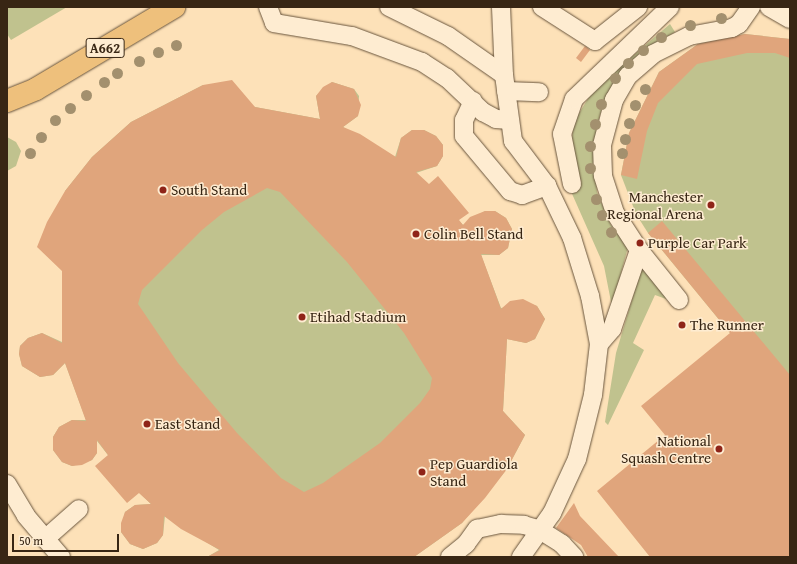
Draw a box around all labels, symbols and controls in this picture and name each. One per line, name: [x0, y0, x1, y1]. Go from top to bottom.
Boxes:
road number: A662: [85, 36, 125, 60]
place label: South Stand: [171, 181, 247, 199]
marker: South Stand: [158, 185, 168, 195]
place label: Manchester Regional Arena: [607, 187, 703, 222]
marker: Manchester Regional Arena: [706, 200, 716, 210]
place label: Colin Bell Stand: [424, 225, 523, 243]
marker: Colin Bell Stand: [411, 229, 421, 239]
place label: Purple Car Park: [648, 234, 747, 252]
marker: Purple Car Park: [635, 238, 645, 248]
place label: Etihad Stadium: [310, 308, 406, 326]
marker: Etihad Stadium: [297, 312, 307, 322]
place label: The Runner: [690, 316, 764, 334]
marker: The Runner: [677, 320, 687, 330]
place label: East Stand: [155, 415, 220, 433]
marker: East Stand: [142, 419, 152, 429]
place label: National Squash Centre: [621, 431, 711, 466]
marker: National Squash Centre: [714, 444, 724, 454]
place label: Pep Guardiola Stand: [430, 454, 518, 489]
marker: Pep Guardiola Stand: [417, 467, 427, 477]
scale bar: [14, 526, 121, 552]
text: 50 m: [19, 532, 43, 549]

